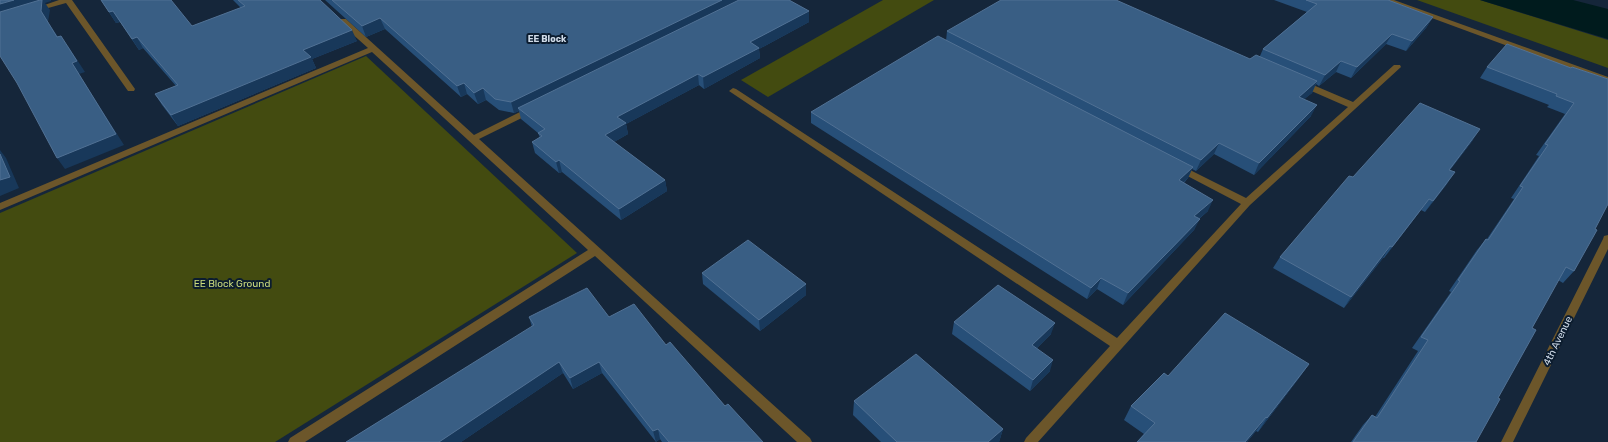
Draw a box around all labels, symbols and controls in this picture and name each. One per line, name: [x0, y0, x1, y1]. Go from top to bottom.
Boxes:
district label: EE Block: [528, 34, 567, 44]
park label: EE Block Ground: [194, 278, 270, 290]
street label: 4th Avenue: [1541, 314, 1575, 368]

